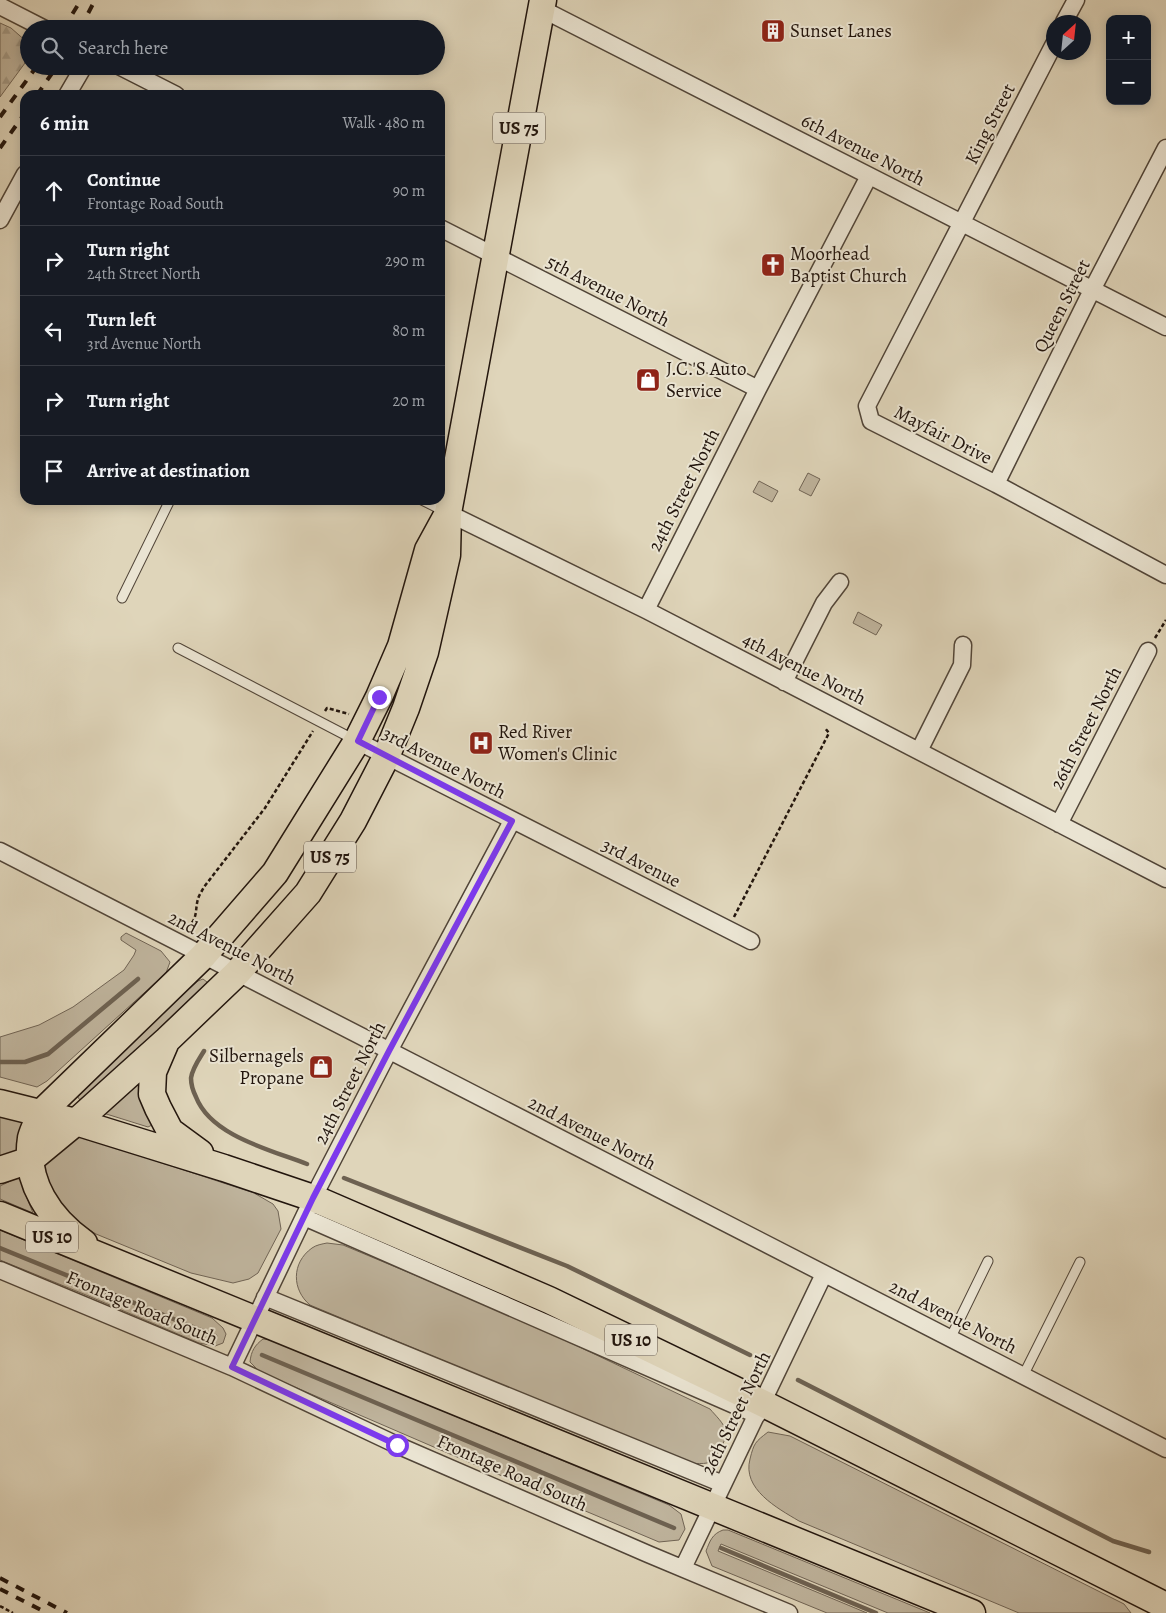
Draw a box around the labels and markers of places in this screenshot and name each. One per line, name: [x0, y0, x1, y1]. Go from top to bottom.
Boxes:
building icon: Sunset Lanes: [760, 18, 786, 44]
place label: Sunset Lanes: [790, 18, 892, 44]
place label: Moorhead Baptist Church: [790, 241, 907, 289]
church icon: Moorhead Baptist Church: [760, 252, 786, 278]
place label: J.C.'S Auto Service: [666, 356, 746, 404]
shop icon: J.C.'S Auto Service: [635, 367, 661, 393]
place label: Red River Women's Clinic: [497, 719, 617, 767]
hospital icon: Red River Women's Clinic: [468, 730, 494, 756]
place label: Silbernagels Propane: [209, 1043, 304, 1091]
shop icon: Silbernagels Propane: [308, 1054, 334, 1080]

